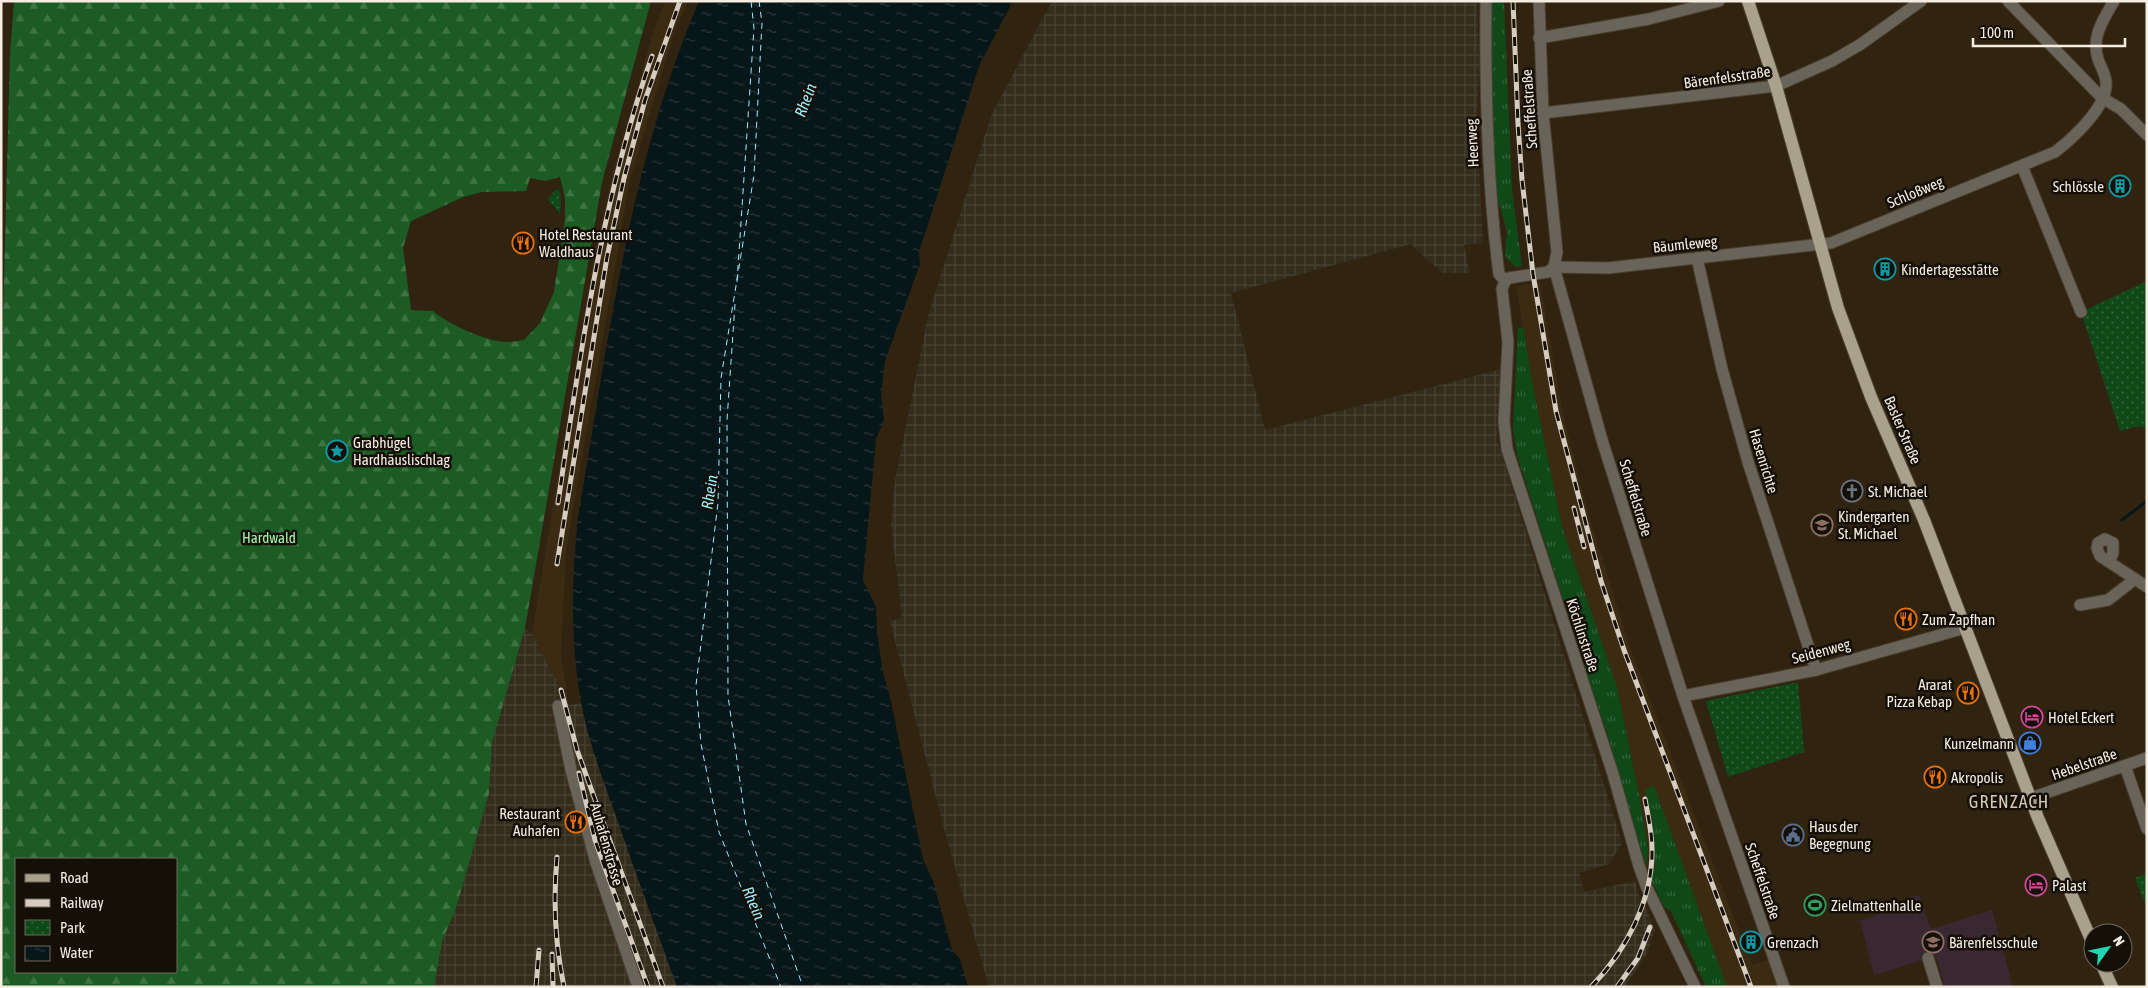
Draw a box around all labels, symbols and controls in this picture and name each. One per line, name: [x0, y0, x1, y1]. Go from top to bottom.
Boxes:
scale bar: [1973, 15, 2126, 47]
text: 100 m: [1980, 24, 2014, 41]
street label: Bärenfelsstraße: [1683, 62, 1772, 91]
street label: Scheffelstraße: [1518, 69, 1540, 149]
water label: Rhein: [790, 80, 820, 119]
street label: Heerweg: [1462, 118, 1482, 168]
street label: Schloßweg: [1884, 172, 1946, 211]
building icon: Schlössle: [2108, 174, 2132, 198]
place label: Schlössle: [2053, 178, 2104, 195]
place label: Hotel Restaurant Waldhaus: [539, 226, 633, 260]
restaurant icon: Hotel Restaurant Waldhaus: [511, 231, 535, 255]
street label: Bäumleweg: [1652, 232, 1719, 256]
building icon: Kindertagesstätte: [1873, 257, 1897, 281]
place label: Kindertagesstätte: [1901, 261, 1999, 278]
street label: Basler Straße: [1881, 394, 1925, 467]
street label: Hasenrichte: [1746, 427, 1782, 496]
place label: Grabhügel Hardhäuslischlag: [353, 434, 451, 468]
place icon: Grabhügel Hardhäuslischlag: [325, 439, 349, 463]
street label: Scheffelstraße: [1616, 458, 1656, 539]
water label: Rhein: [697, 473, 721, 510]
church icon: St. Michael: [1840, 479, 1864, 503]
place label: St. Michael: [1868, 483, 1927, 500]
place label: Kindergarten St. Michael: [1838, 508, 1910, 542]
school or university icon: Kindergarten St. Michael: [1810, 513, 1834, 537]
park label: Hardwald: [242, 529, 296, 546]
street label: Köchlinstraße: [1563, 596, 1603, 674]
restaurant icon: Zum Zapfhan: [1894, 607, 1918, 631]
place label: Zum Zapfhan: [1922, 611, 1995, 628]
street label: Seidenweg: [1790, 635, 1853, 667]
place label: Ararat Pizza Kebap: [1887, 676, 1952, 710]
restaurant icon: Ararat Pizza Kebap: [1956, 681, 1980, 705]
hotel icon: Hotel Eckert: [2020, 705, 2044, 729]
place label: Hotel Eckert: [2048, 709, 2114, 726]
shop icon: Kunzelmann: [2018, 731, 2042, 755]
place label: Kunzelmann: [1944, 735, 2014, 752]
street label: Hebelstraße: [2049, 745, 2119, 783]
restaurant icon: Akropolis: [1923, 765, 1947, 789]
place label: Akropolis: [1951, 769, 2003, 786]
district label: GRENZACH: [1969, 791, 2049, 812]
street label: Auhafenstrasse: [587, 801, 627, 887]
place label: Restaurant Auhafen: [499, 805, 560, 839]
restaurant icon: Restaurant Auhafen: [564, 810, 588, 834]
place label: Haus der Begegnung: [1809, 818, 1871, 852]
public building icon: Haus der Begegnung: [1781, 823, 1805, 847]
street label: Scheffelstraße: [1742, 841, 1784, 921]
legend: [15, 858, 178, 973]
text: Road: [60, 869, 89, 886]
hotel icon: Palast: [2024, 873, 2048, 897]
place label: Palast: [2052, 877, 2087, 894]
water label: Rhein: [739, 884, 769, 923]
sports icon: Zielmattenhalle: [1803, 893, 1827, 917]
text: Railway: [60, 894, 104, 911]
place label: Zielmattenhalle: [1831, 897, 1921, 914]
text: Park: [60, 919, 85, 936]
north arrow: [2083, 923, 2133, 973]
building icon: Grenzach: [1739, 930, 1763, 954]
school or university icon: Bärenfelsschule: [1921, 930, 1945, 954]
text: N: [2110, 933, 2128, 949]
place label: Grenzach: [1767, 934, 1819, 951]
place label: Bärenfelsschule: [1949, 934, 2038, 951]
text: Water: [60, 944, 93, 961]

